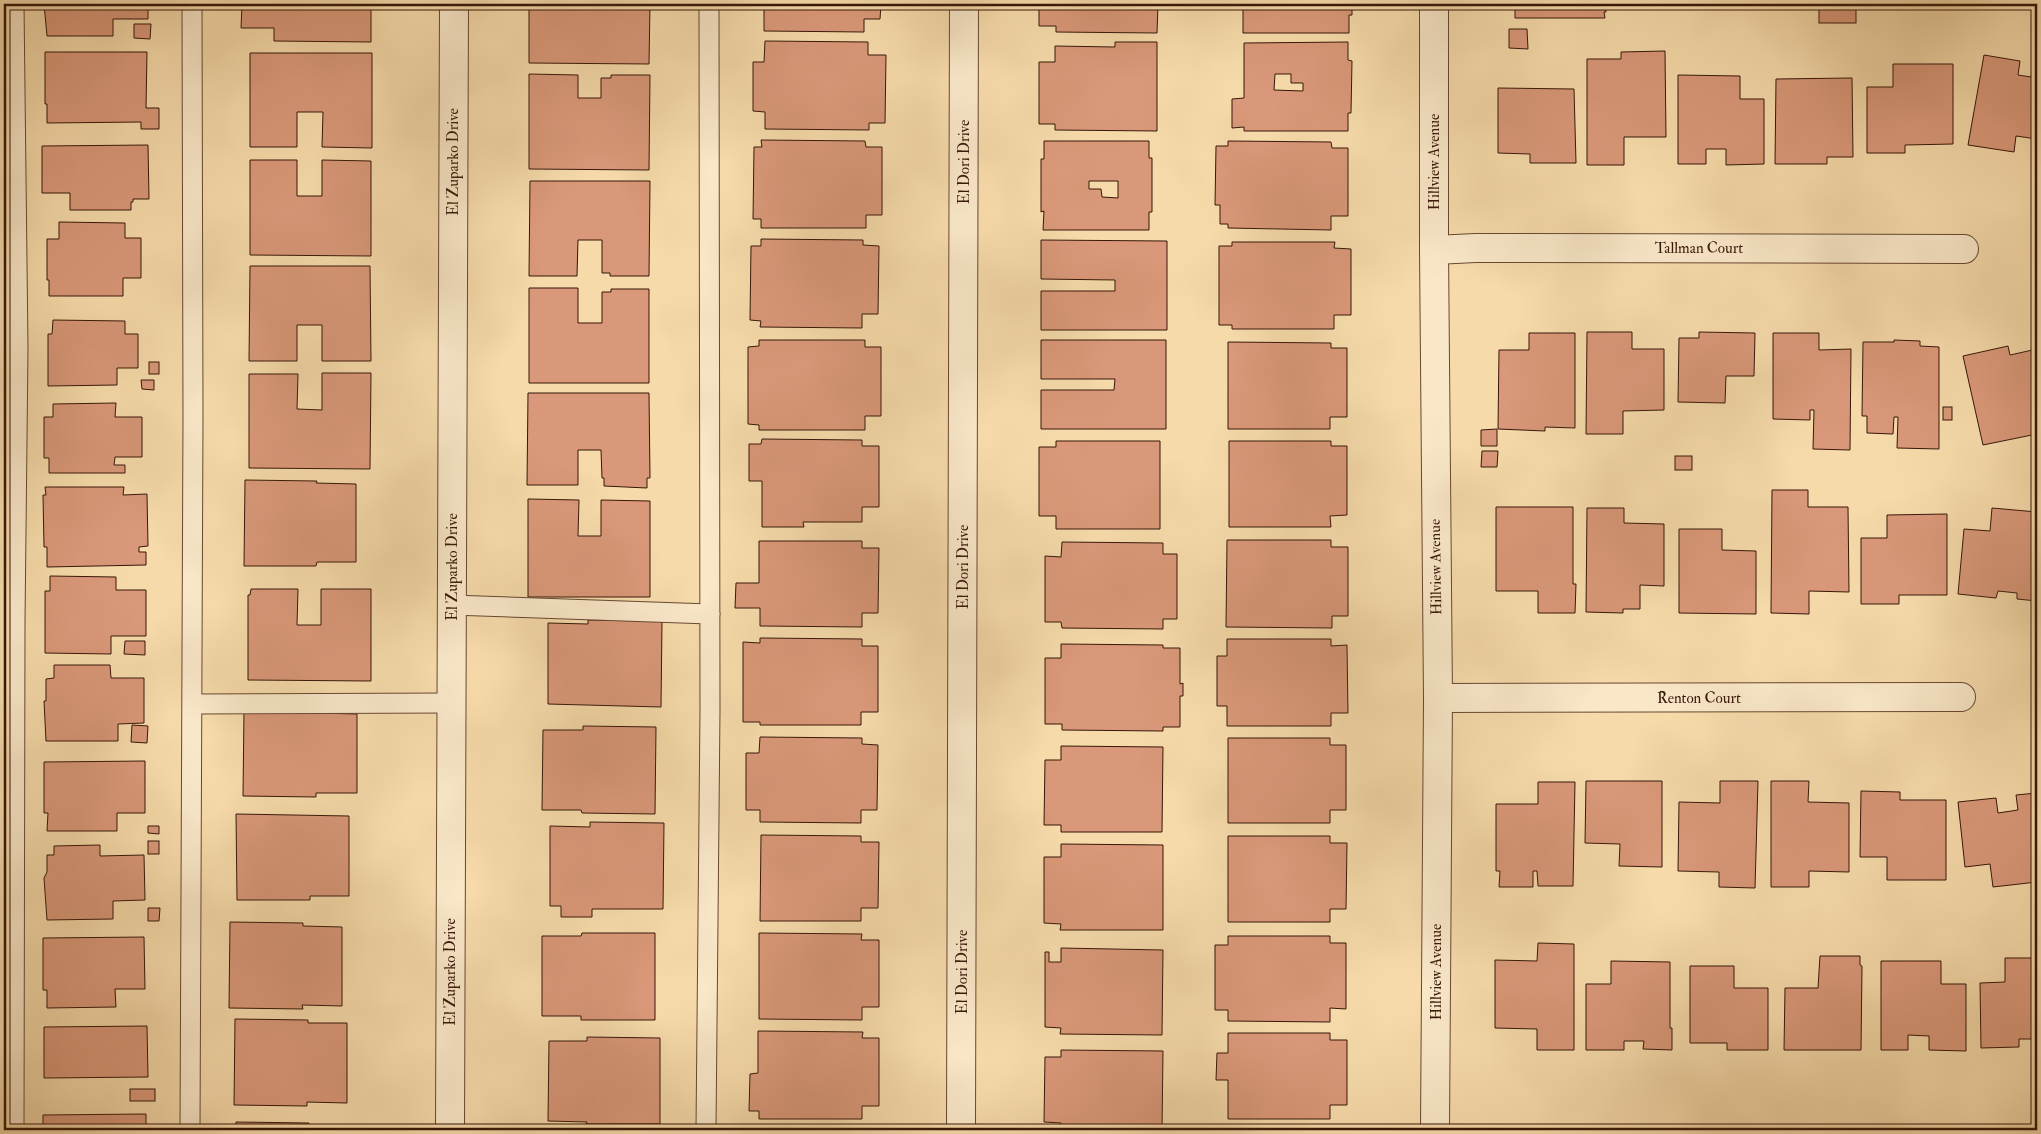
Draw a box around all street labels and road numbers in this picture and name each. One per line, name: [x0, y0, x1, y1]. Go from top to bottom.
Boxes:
street label: El Zuparko Drive: [444, 108, 464, 216]
street label: Hillview Avenue: [1425, 114, 1444, 210]
street label: El Dori Drive: [955, 120, 974, 204]
street label: Tallman Court: [1655, 239, 1743, 258]
street label: El Zuparko Drive: [443, 513, 463, 621]
street label: Hillview Avenue: [1426, 519, 1446, 615]
street label: El Dori Drive: [954, 525, 973, 609]
street label: Renton Court: [1657, 689, 1741, 708]
street label: El Zuparko Drive: [441, 918, 461, 1026]
street label: Hillview Avenue: [1427, 924, 1446, 1020]
street label: El Dori Drive: [953, 930, 972, 1014]

